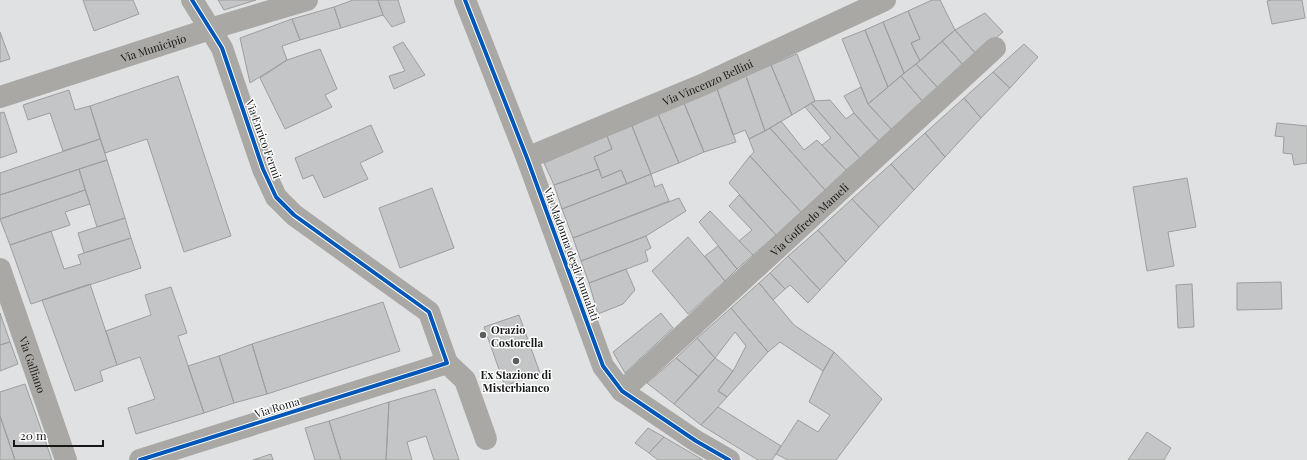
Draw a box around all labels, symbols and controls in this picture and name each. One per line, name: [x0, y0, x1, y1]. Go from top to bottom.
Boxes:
street label: Via Municipio: [118, 30, 188, 65]
street label: Via Vincenzo Bellini: [659, 55, 755, 109]
street label: Via Enrico Fermi: [242, 97, 285, 181]
street label: Via Goffredo Mameli: [766, 179, 851, 259]
street label: Via Madonna degli Ammalati: [541, 184, 603, 323]
place label: Orazio Costorella: [491, 322, 544, 350]
marker: Orazio Costorella: [478, 330, 488, 340]
street label: Via Galliano: [16, 333, 50, 395]
marker: Ex Stazione di Misterbianco: [511, 356, 521, 366]
place label: Ex Stazione di Misterbianco: [480, 367, 552, 395]
street label: Via Roma: [252, 393, 302, 421]
scale bar: [14, 422, 103, 448]
text: 20 m: [20, 427, 47, 443]

